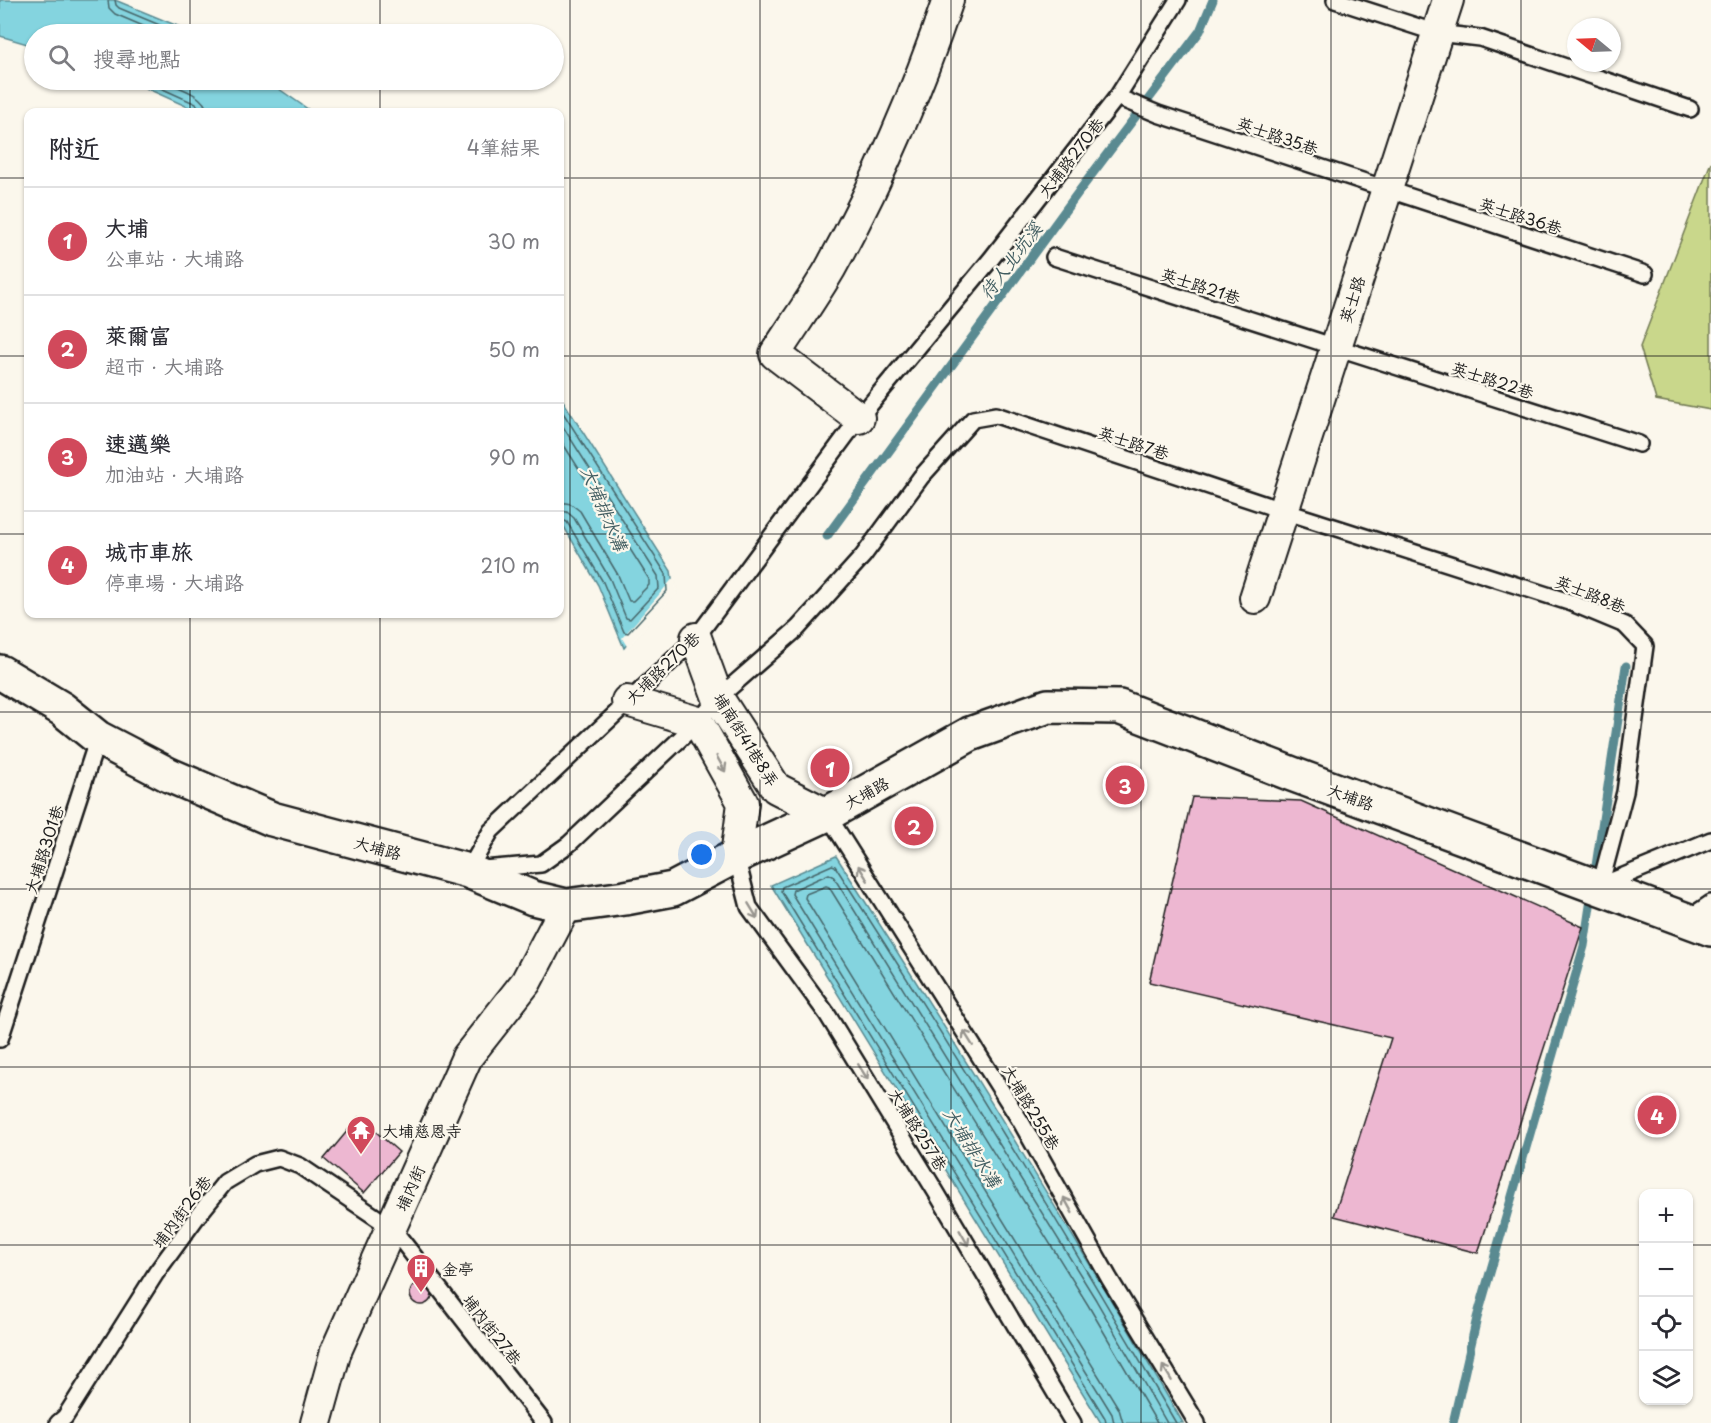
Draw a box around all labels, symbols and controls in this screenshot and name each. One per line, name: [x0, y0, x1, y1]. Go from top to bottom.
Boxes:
north arrow: [1567, 18, 1621, 72]
search box: [24, 24, 564, 90]
icon: search: [45, 41, 78, 74]
text: 搜尋地點: [93, 41, 181, 74]
street label: 英士路35巷: [1234, 110, 1322, 160]
street label: 大埔路270巷: [1031, 112, 1109, 202]
text: 附近: [48, 128, 100, 167]
text: 4筆結果: [467, 132, 540, 162]
street label: 英士路36巷: [1477, 190, 1565, 240]
text: 大埔: [105, 210, 149, 243]
water label: 待人北坑溪: [972, 215, 1048, 304]
text: 1: [63, 226, 72, 256]
text: 30 m: [487, 226, 540, 256]
text: 公車站 · 大埔路: [105, 243, 244, 273]
street label: 英士路21巷: [1158, 261, 1244, 309]
street label: 英士路: [1332, 272, 1370, 326]
text: 萊爾富: [105, 318, 171, 351]
text: 2: [60, 334, 75, 364]
text: 50 m: [488, 334, 540, 364]
text: 超市 · 大埔路: [105, 351, 224, 381]
street label: 英士路22巷: [1449, 354, 1537, 404]
street label: 英士路7巷: [1096, 419, 1172, 465]
text: 速邁樂: [105, 426, 171, 459]
text: 3: [61, 442, 74, 472]
text: 90 m: [489, 442, 540, 472]
text: 加油站 · 大埔路: [105, 459, 244, 489]
water label: 大埔排水溝: [575, 461, 636, 557]
text: 城市車旅: [105, 534, 193, 567]
text: 4: [61, 550, 74, 580]
text: 210 m: [481, 550, 540, 580]
text: 停車場 · 大埔路: [105, 567, 244, 597]
street label: 英士路8巷: [1552, 568, 1630, 618]
street label: 大埔路270巷: [619, 625, 705, 709]
street label: 埔南街41巷8弄: [709, 687, 785, 791]
pin: 1: [810, 746, 850, 790]
one-way arrow: [715, 755, 727, 772]
pin: 3: [1106, 762, 1144, 808]
street label: 大埔路: [839, 770, 893, 814]
street label: 大埔路: [1324, 777, 1378, 815]
street label: 大埔路301巷: [17, 801, 69, 897]
pin: 2: [894, 804, 934, 848]
street label: 大埔路: [352, 829, 404, 865]
your location: [687, 840, 716, 869]
one-way arrow: [857, 865, 869, 882]
one-way arrow: [747, 902, 759, 919]
one-way arrow: [962, 1030, 974, 1046]
street label: 大埔路255巷: [997, 1060, 1067, 1154]
one-way arrow: [857, 1063, 869, 1080]
street label: 大埔路257巷: [884, 1083, 954, 1175]
pin: 4: [1638, 1092, 1676, 1138]
water label: 大埔排水溝: [938, 1102, 1009, 1194]
temple icon: 大埔慈恩寺: [345, 1114, 377, 1156]
place label: 大埔慈恩寺: [382, 1118, 462, 1142]
street label: 埔內街: [388, 1161, 430, 1215]
street label: 埔內街26巷: [146, 1169, 216, 1253]
map controls: [1639, 1189, 1693, 1405]
button: +: [1639, 1189, 1693, 1243]
one-way arrow: [1062, 1197, 1074, 1214]
one-way arrow: [959, 1229, 970, 1247]
button: −: [1639, 1243, 1693, 1297]
building icon: 金亭: [405, 1252, 437, 1294]
place label: 金亭: [442, 1256, 474, 1280]
street label: 埔內街27巷: [458, 1289, 528, 1369]
button: locate: [1639, 1297, 1693, 1351]
button: layers: [1639, 1351, 1693, 1405]
one-way arrow: [1160, 1365, 1172, 1382]

